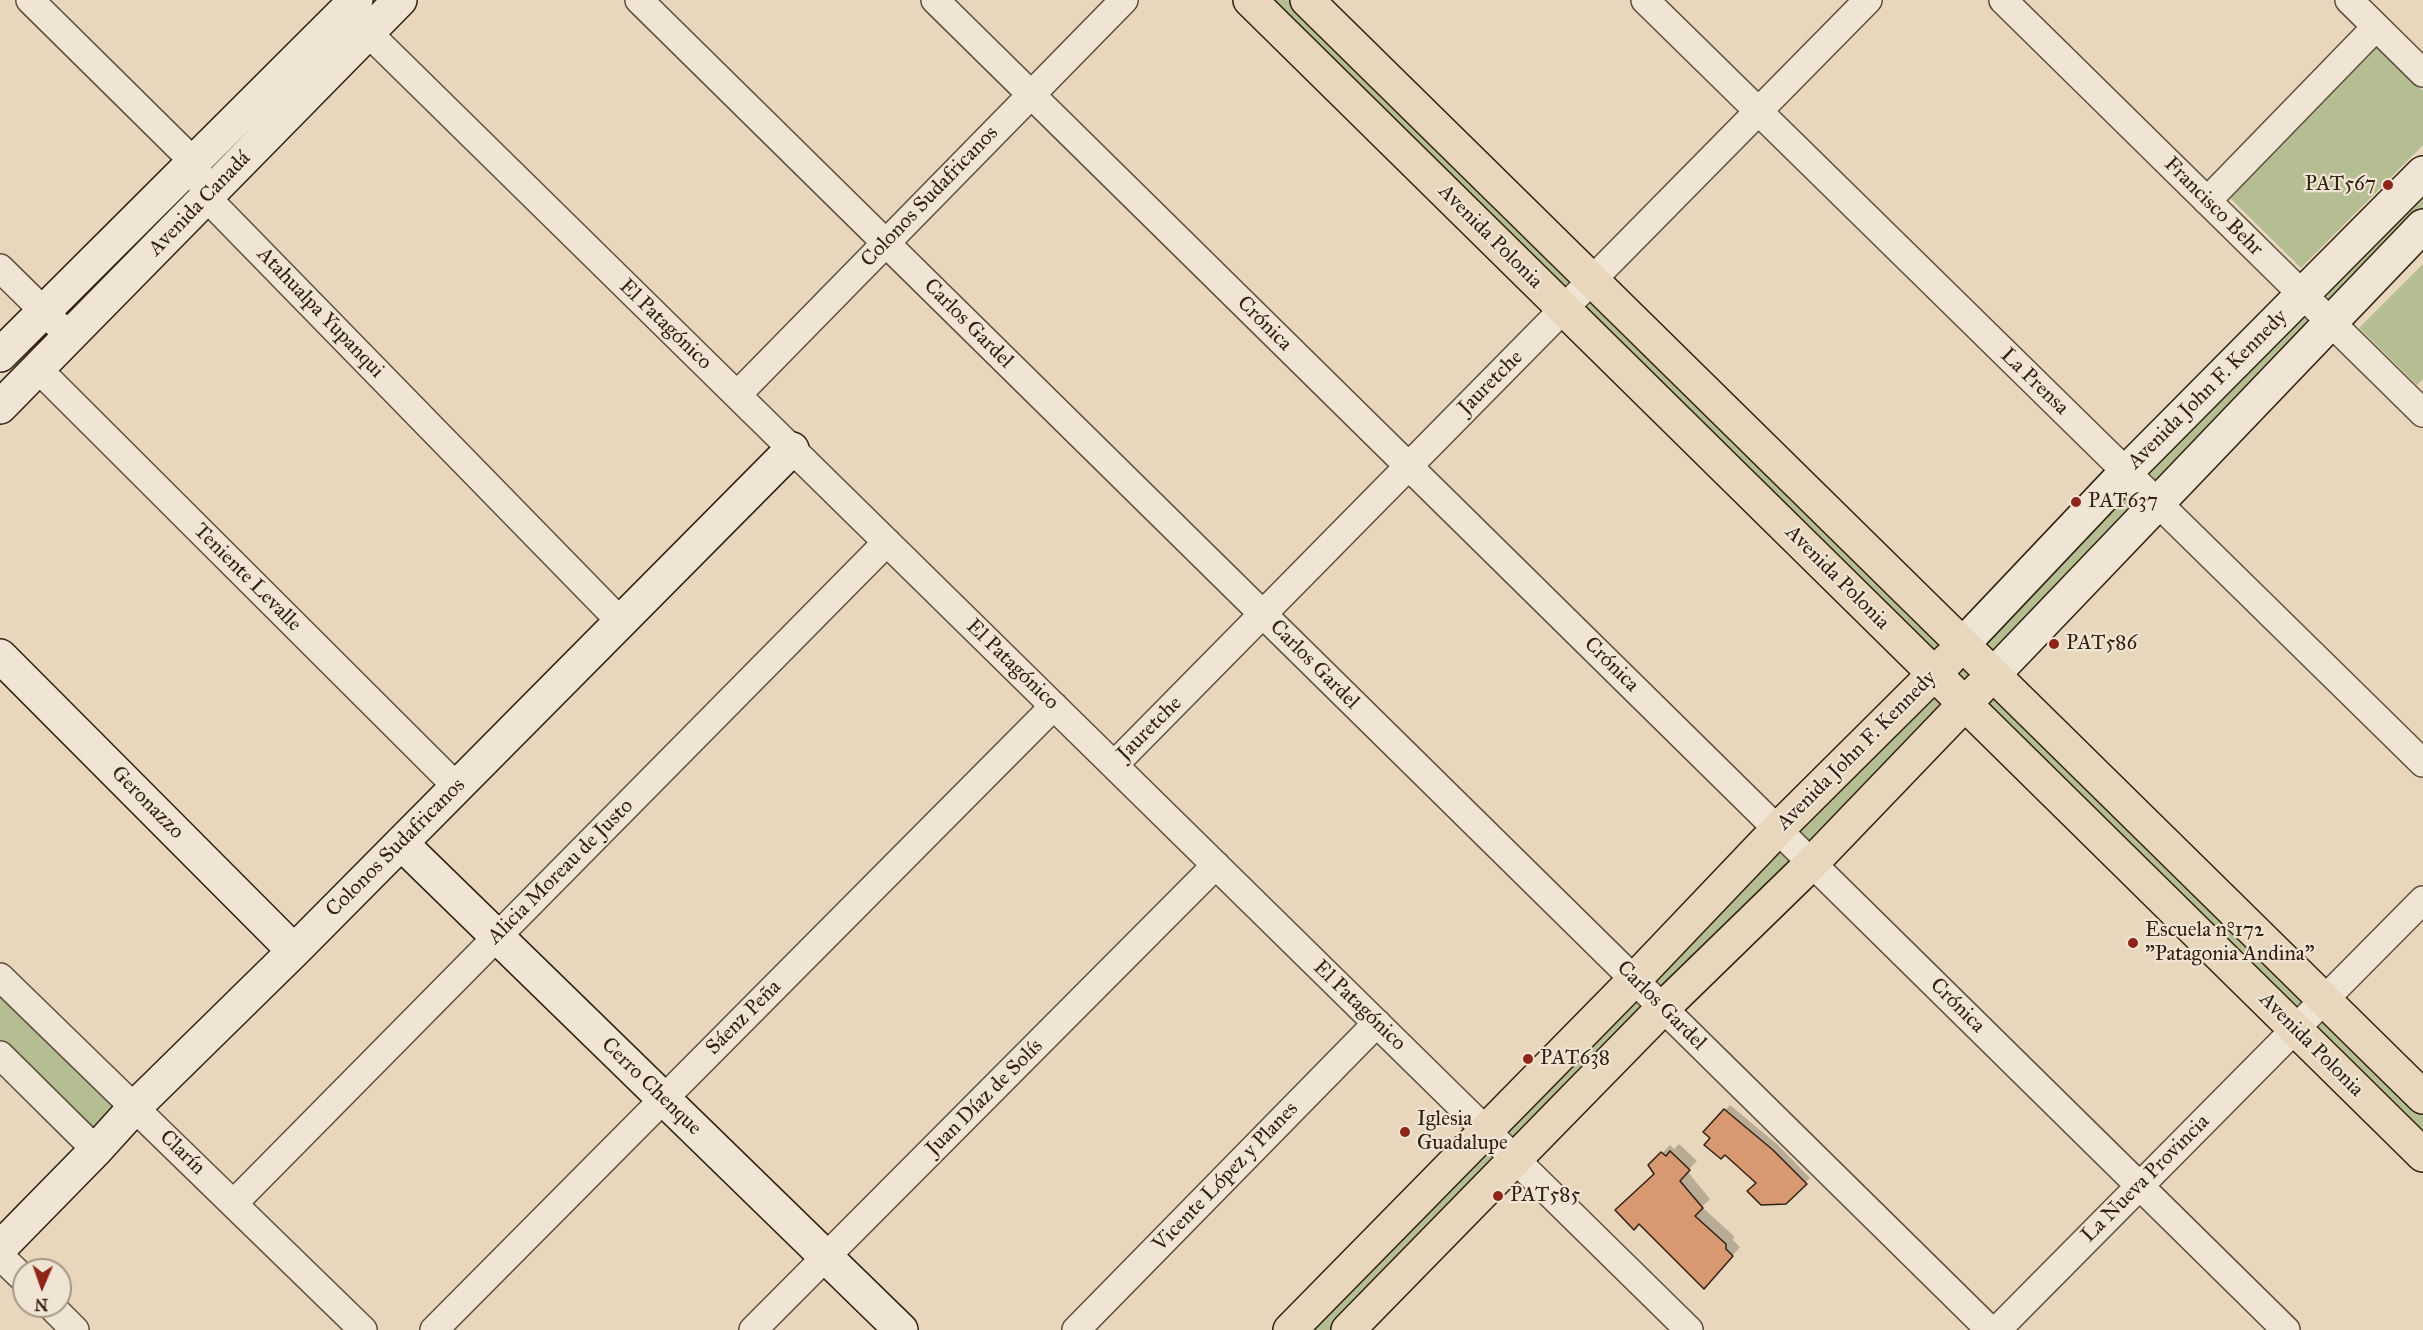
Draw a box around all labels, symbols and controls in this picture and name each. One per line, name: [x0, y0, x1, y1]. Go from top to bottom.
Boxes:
street label: Colonos Sudafricanos: [856, 121, 1004, 273]
street label: Avenida Canadá: [144, 146, 256, 262]
street label: Francisco Behr: [2158, 152, 2268, 262]
place label: PAT567: [2305, 172, 2376, 198]
marker: PAT567: [2381, 178, 2395, 192]
street label: Avenida Polonia: [1433, 180, 1547, 294]
street label: Atahualpa Yupanqui: [251, 242, 389, 384]
street label: Carlos Gardel: [918, 274, 1018, 374]
street label: El Patagónico: [613, 275, 717, 375]
street label: Crónica: [1231, 291, 1297, 357]
street label: Avenida John F. Kennedy: [2123, 305, 2293, 475]
street label: La Prensa: [1995, 343, 2073, 421]
street label: Jauretche: [1453, 345, 1529, 421]
place label: PAT637: [2088, 489, 2158, 515]
marker: PAT637: [2069, 495, 2083, 509]
street label: Teniente Levalle: [188, 519, 306, 637]
street label: Avenida Polonia: [1780, 521, 1894, 635]
street label: El Patagónico: [960, 615, 1064, 715]
street label: Carlos Gardel: [1264, 615, 1364, 715]
place label: PAT586: [2066, 631, 2137, 657]
street label: Crónica: [1578, 632, 1644, 698]
marker: PAT586: [2047, 637, 2061, 651]
street label: Avenida John F. Kennedy: [1772, 666, 1942, 836]
street label: Jauretche: [1112, 691, 1188, 767]
street label: Geronazzo: [105, 761, 189, 845]
street label: Colonos Sudafricanos: [321, 773, 471, 923]
street label: Alicia Moreau de Justo: [483, 794, 639, 950]
place label: Escuela n°172 "Patagonia Andina": [2145, 918, 2314, 968]
marker: Escuela n°172 "Patagonia Andina": [2126, 936, 2140, 950]
street label: El Patagónico: [1307, 956, 1411, 1056]
street label: Carlos Gardel: [1611, 956, 1711, 1056]
street label: Crónica: [1924, 973, 1990, 1039]
street label: Sáenz Peña: [701, 975, 787, 1061]
street label: Avenida Polonia: [2254, 988, 2368, 1102]
street label: Cerro Chenque: [596, 1033, 706, 1141]
street label: Juan Díaz de Solís: [921, 1034, 1049, 1162]
place label: PAT638: [1540, 1046, 1610, 1072]
marker: PAT638: [1521, 1052, 1535, 1066]
street label: Vicente López y Planes: [1148, 1097, 1304, 1257]
place label: Iglesia Guadalupe: [1417, 1107, 1508, 1157]
street label: La Nueva Provincia: [2077, 1110, 2215, 1248]
street label: Clarín: [154, 1125, 210, 1181]
marker: Iglesia Guadalupe: [1398, 1125, 1412, 1139]
place label: PAT585: [1510, 1183, 1580, 1209]
marker: PAT585: [1491, 1189, 1505, 1203]
north arrow: [12, 1258, 72, 1318]
text: N: [34, 1295, 49, 1314]

